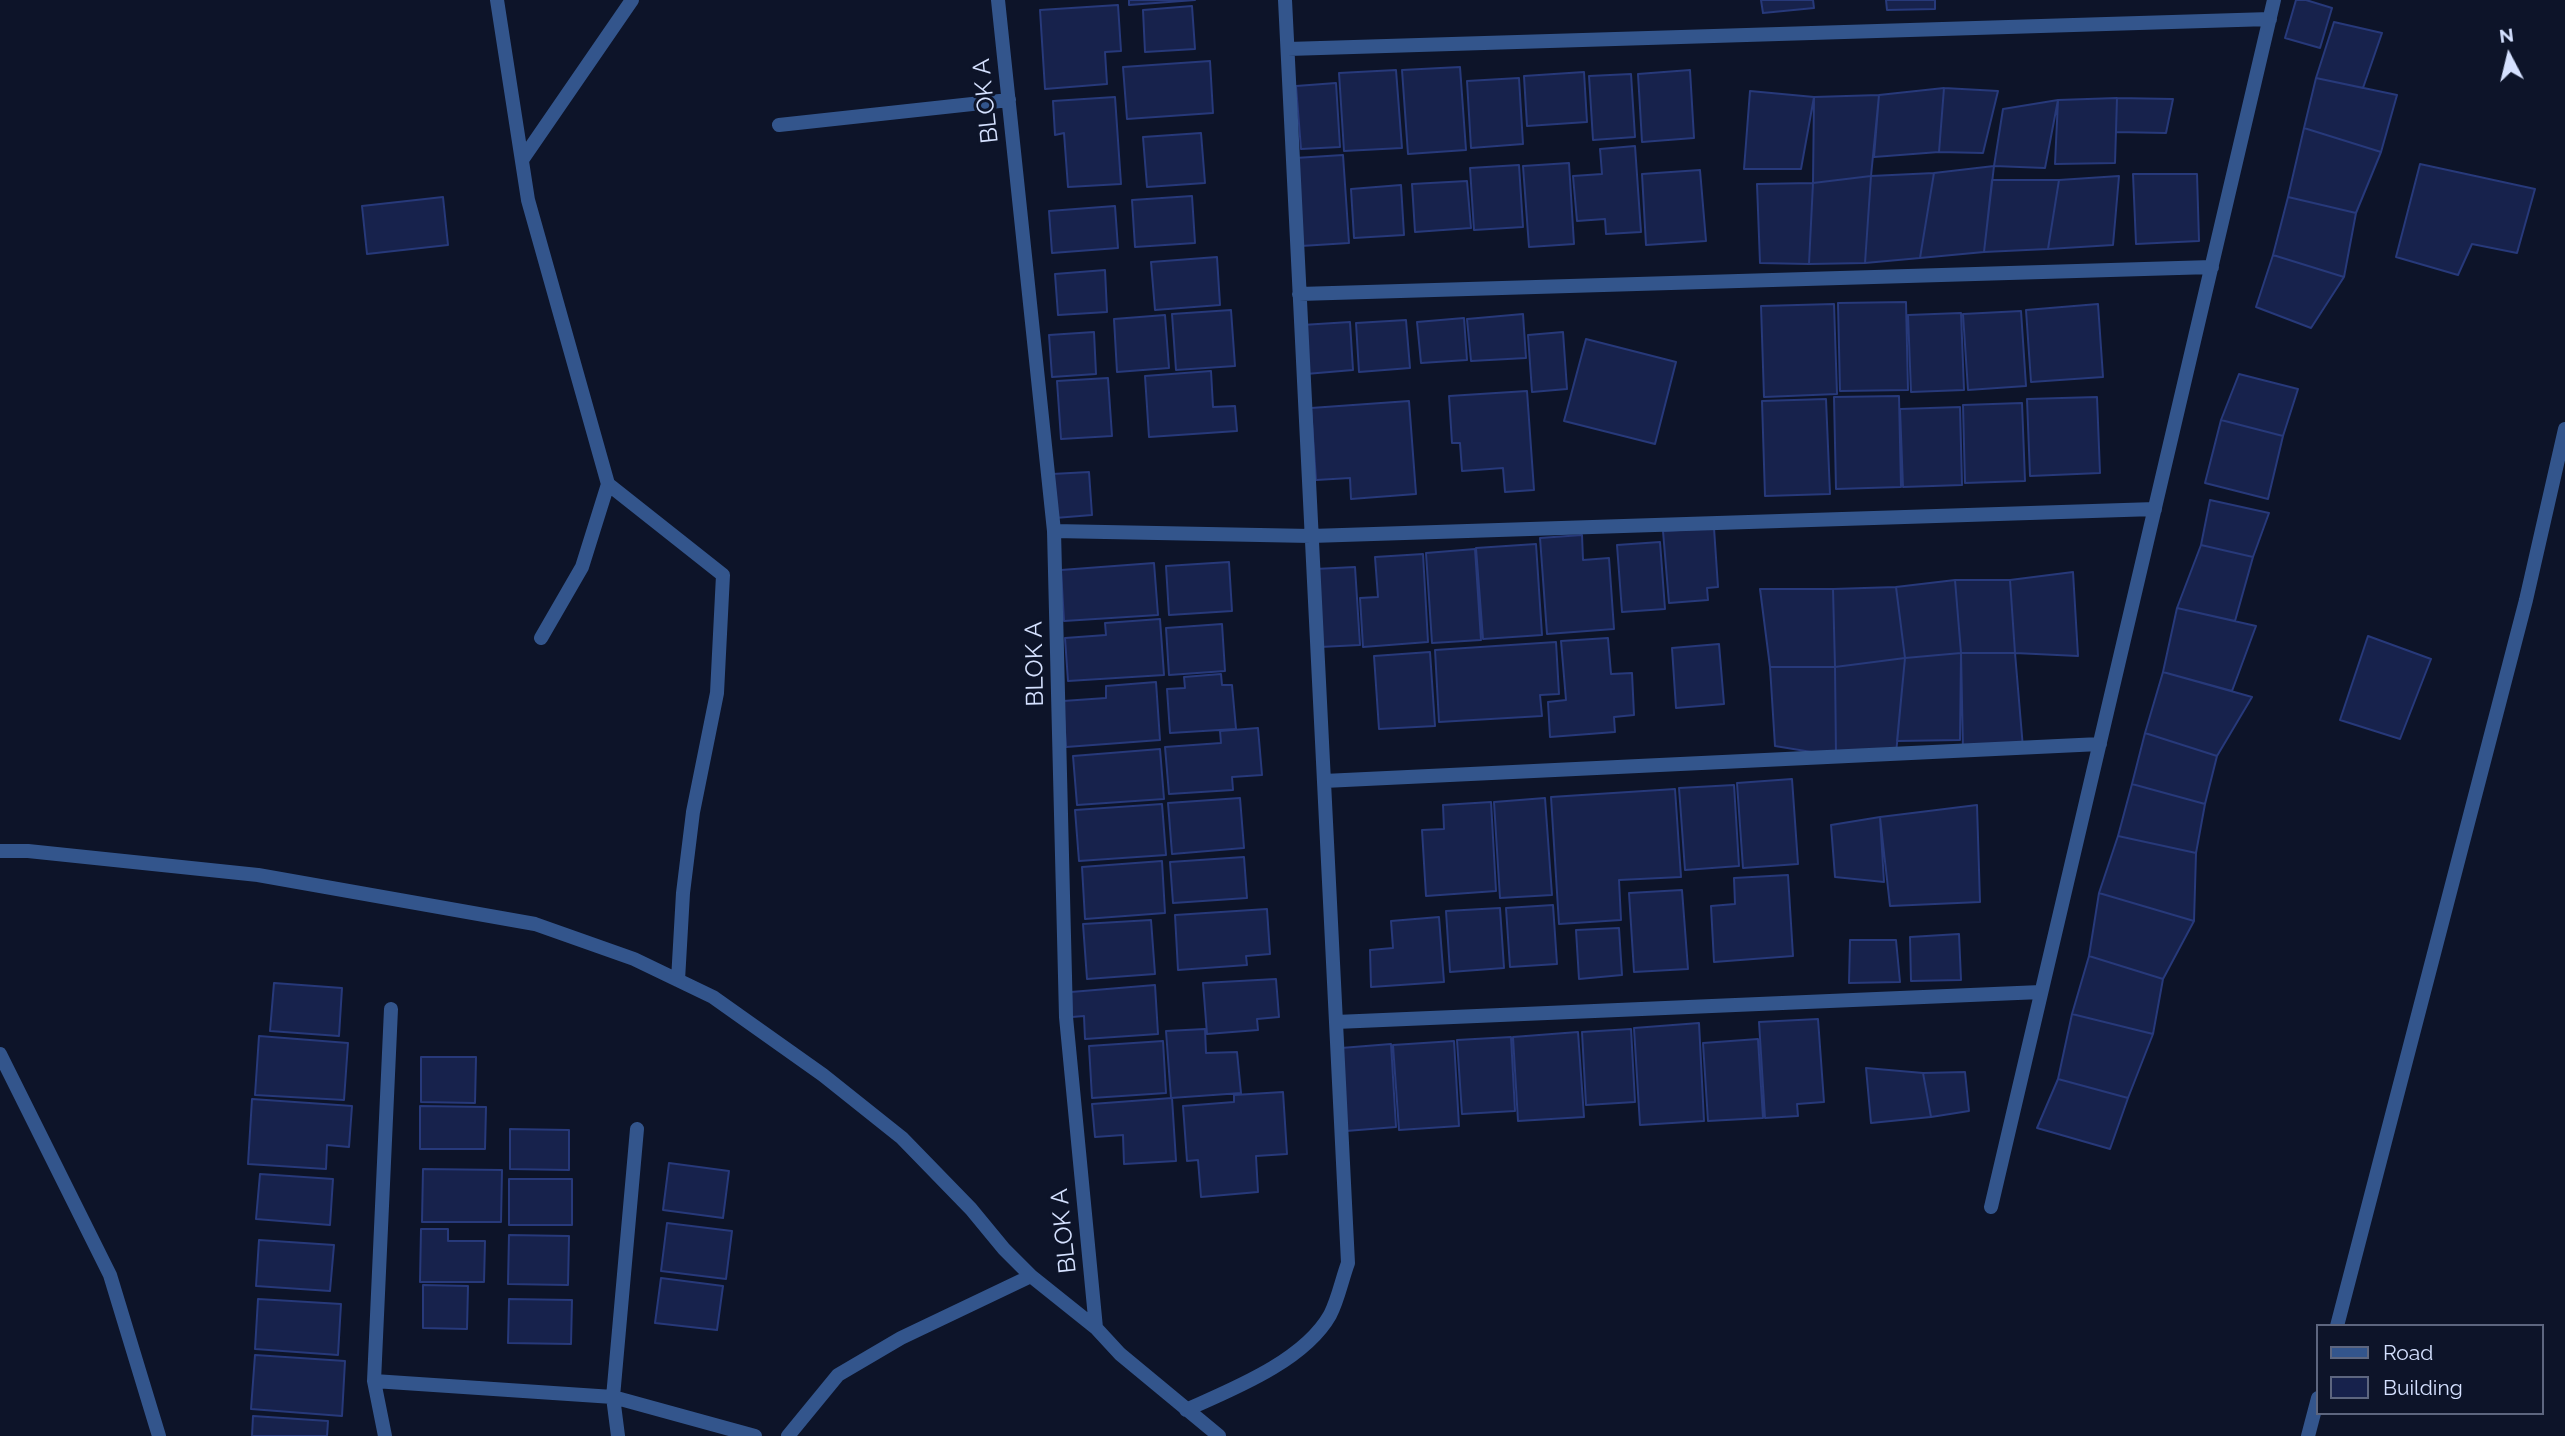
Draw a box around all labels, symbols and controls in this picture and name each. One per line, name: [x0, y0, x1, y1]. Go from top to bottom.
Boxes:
north arrow: [2474, 21, 2544, 91]
text: N: [2498, 23, 2515, 47]
street label: BLOK A: [967, 57, 1005, 145]
street label: BLOK A: [1020, 621, 1050, 707]
street label: BLOK A: [1045, 1187, 1083, 1275]
legend: [2316, 1324, 2544, 1415]
text: Road: [2383, 1340, 2433, 1365]
text: Building: [2383, 1375, 2463, 1400]

